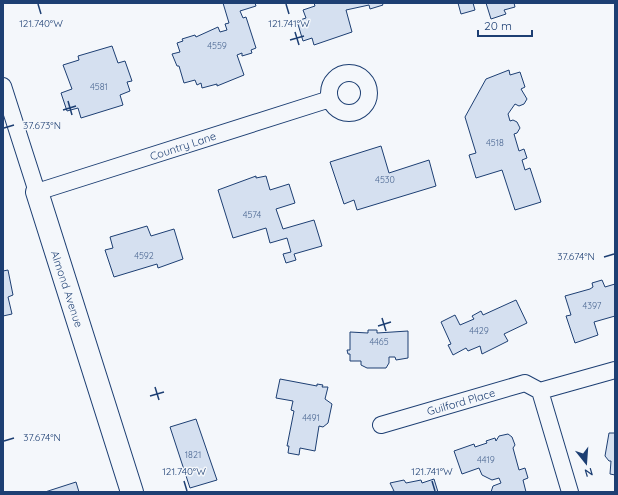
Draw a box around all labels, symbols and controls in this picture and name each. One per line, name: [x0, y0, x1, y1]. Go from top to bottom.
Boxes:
scale bar: [478, 12, 532, 38]
text: 121.740°W: [19, 17, 63, 30]
text: 121.741°W: [268, 17, 310, 30]
text: 20 m: [484, 18, 512, 33]
house number: 4559: [207, 40, 227, 51]
house number: 4581: [90, 81, 108, 92]
text: 37.673°N: [23, 119, 61, 132]
street label: Country Lane: [148, 129, 218, 163]
house number: 4518: [486, 137, 504, 148]
house number: 4530: [375, 174, 395, 185]
house number: 4574: [243, 209, 262, 220]
street label: Almond Avenue: [48, 249, 86, 329]
house number: 4592: [134, 250, 154, 261]
text: 37.674°N: [557, 250, 595, 263]
house number: 4397: [583, 300, 602, 311]
house number: 4429: [469, 325, 489, 336]
house number: 4465: [369, 336, 389, 347]
street label: Guilford Place: [425, 386, 497, 418]
house number: 4491: [302, 412, 320, 423]
text: 37.674°N: [23, 431, 61, 444]
north arrow: [566, 443, 606, 483]
house number: 1821: [185, 449, 201, 460]
house number: 4419: [477, 454, 495, 465]
text: 121.740°W: [162, 465, 206, 478]
text: 121.741°W: [411, 465, 453, 478]
text: N: [583, 465, 595, 480]

